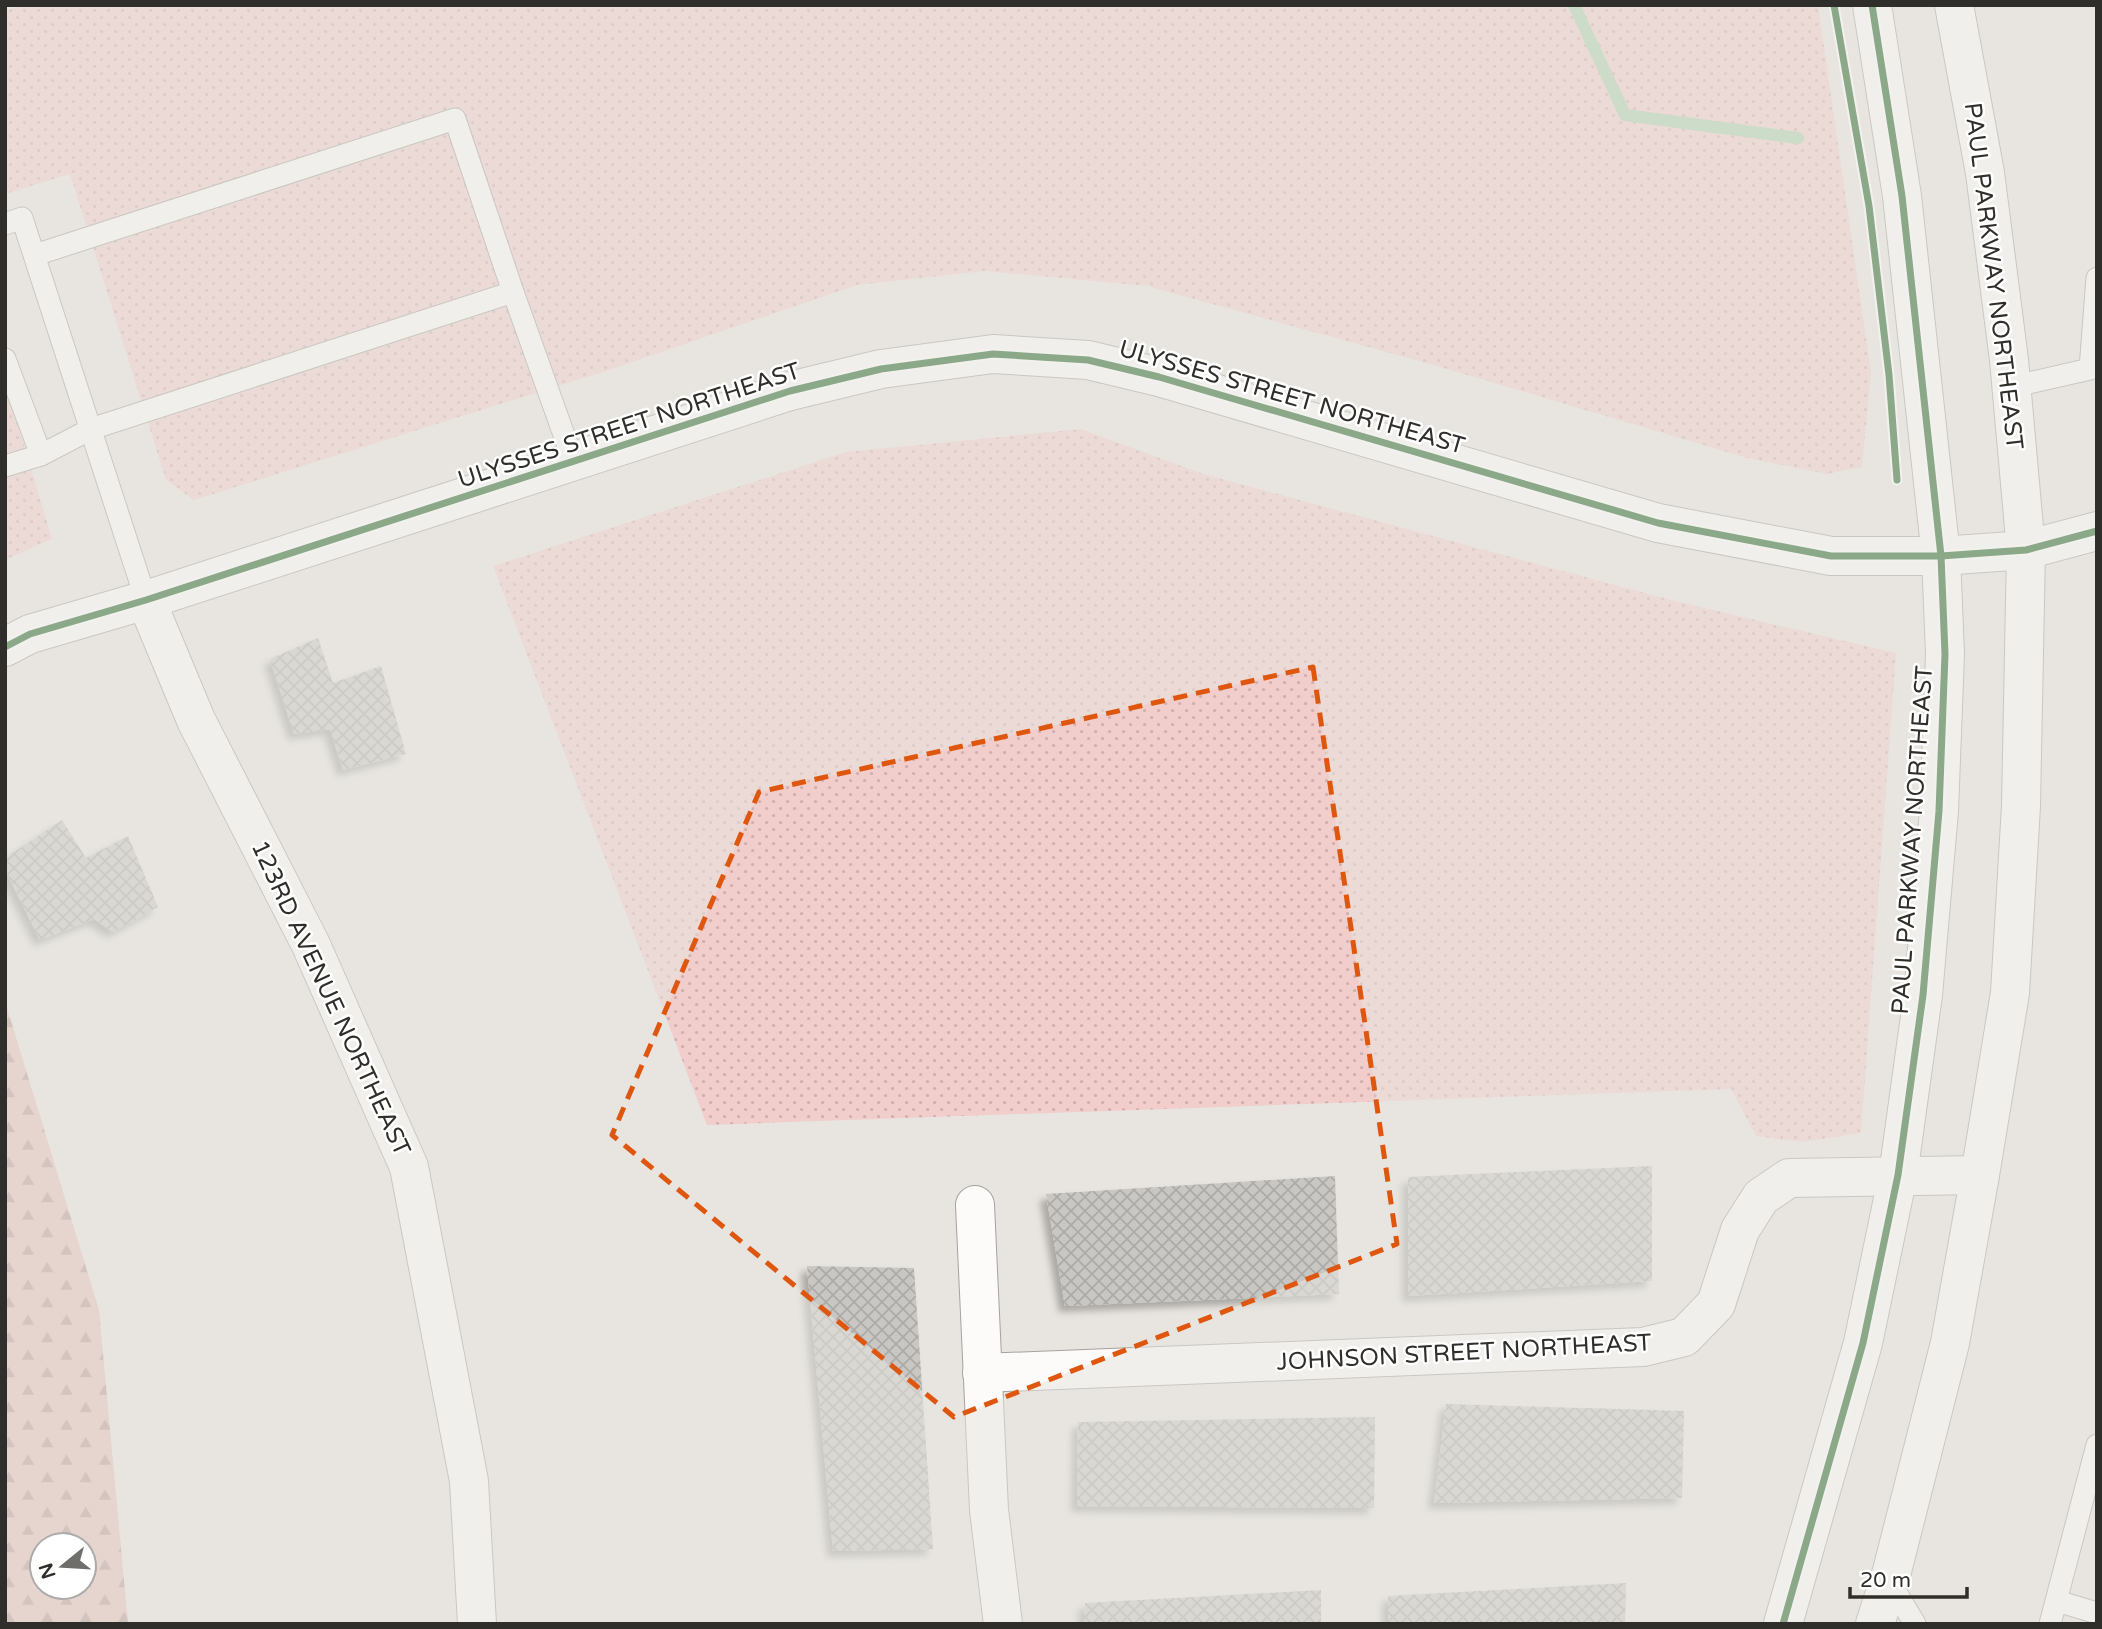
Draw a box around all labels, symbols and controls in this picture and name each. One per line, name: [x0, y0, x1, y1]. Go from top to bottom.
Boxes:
street label: PAUL PARKWAY NORTHEAST: [1958, 101, 2029, 452]
street label: ULYSSES STREET NORTHEAST: [1116, 334, 1468, 461]
street label: ULYSSES STREET NORTHEAST: [454, 356, 804, 495]
street label: PAUL PARKWAY NORTHEAST: [1886, 664, 1939, 1015]
street label: 123RD AVENUE NORTHEAST: [245, 836, 417, 1161]
street label: JOHNSON STREET NORTHEAST: [1276, 1328, 1653, 1377]
north arrow: [28, 1531, 98, 1601]
scale bar: [1850, 1556, 1967, 1600]
text: N: [35, 1560, 61, 1582]
text: 20 m: [1860, 1568, 1911, 1593]

